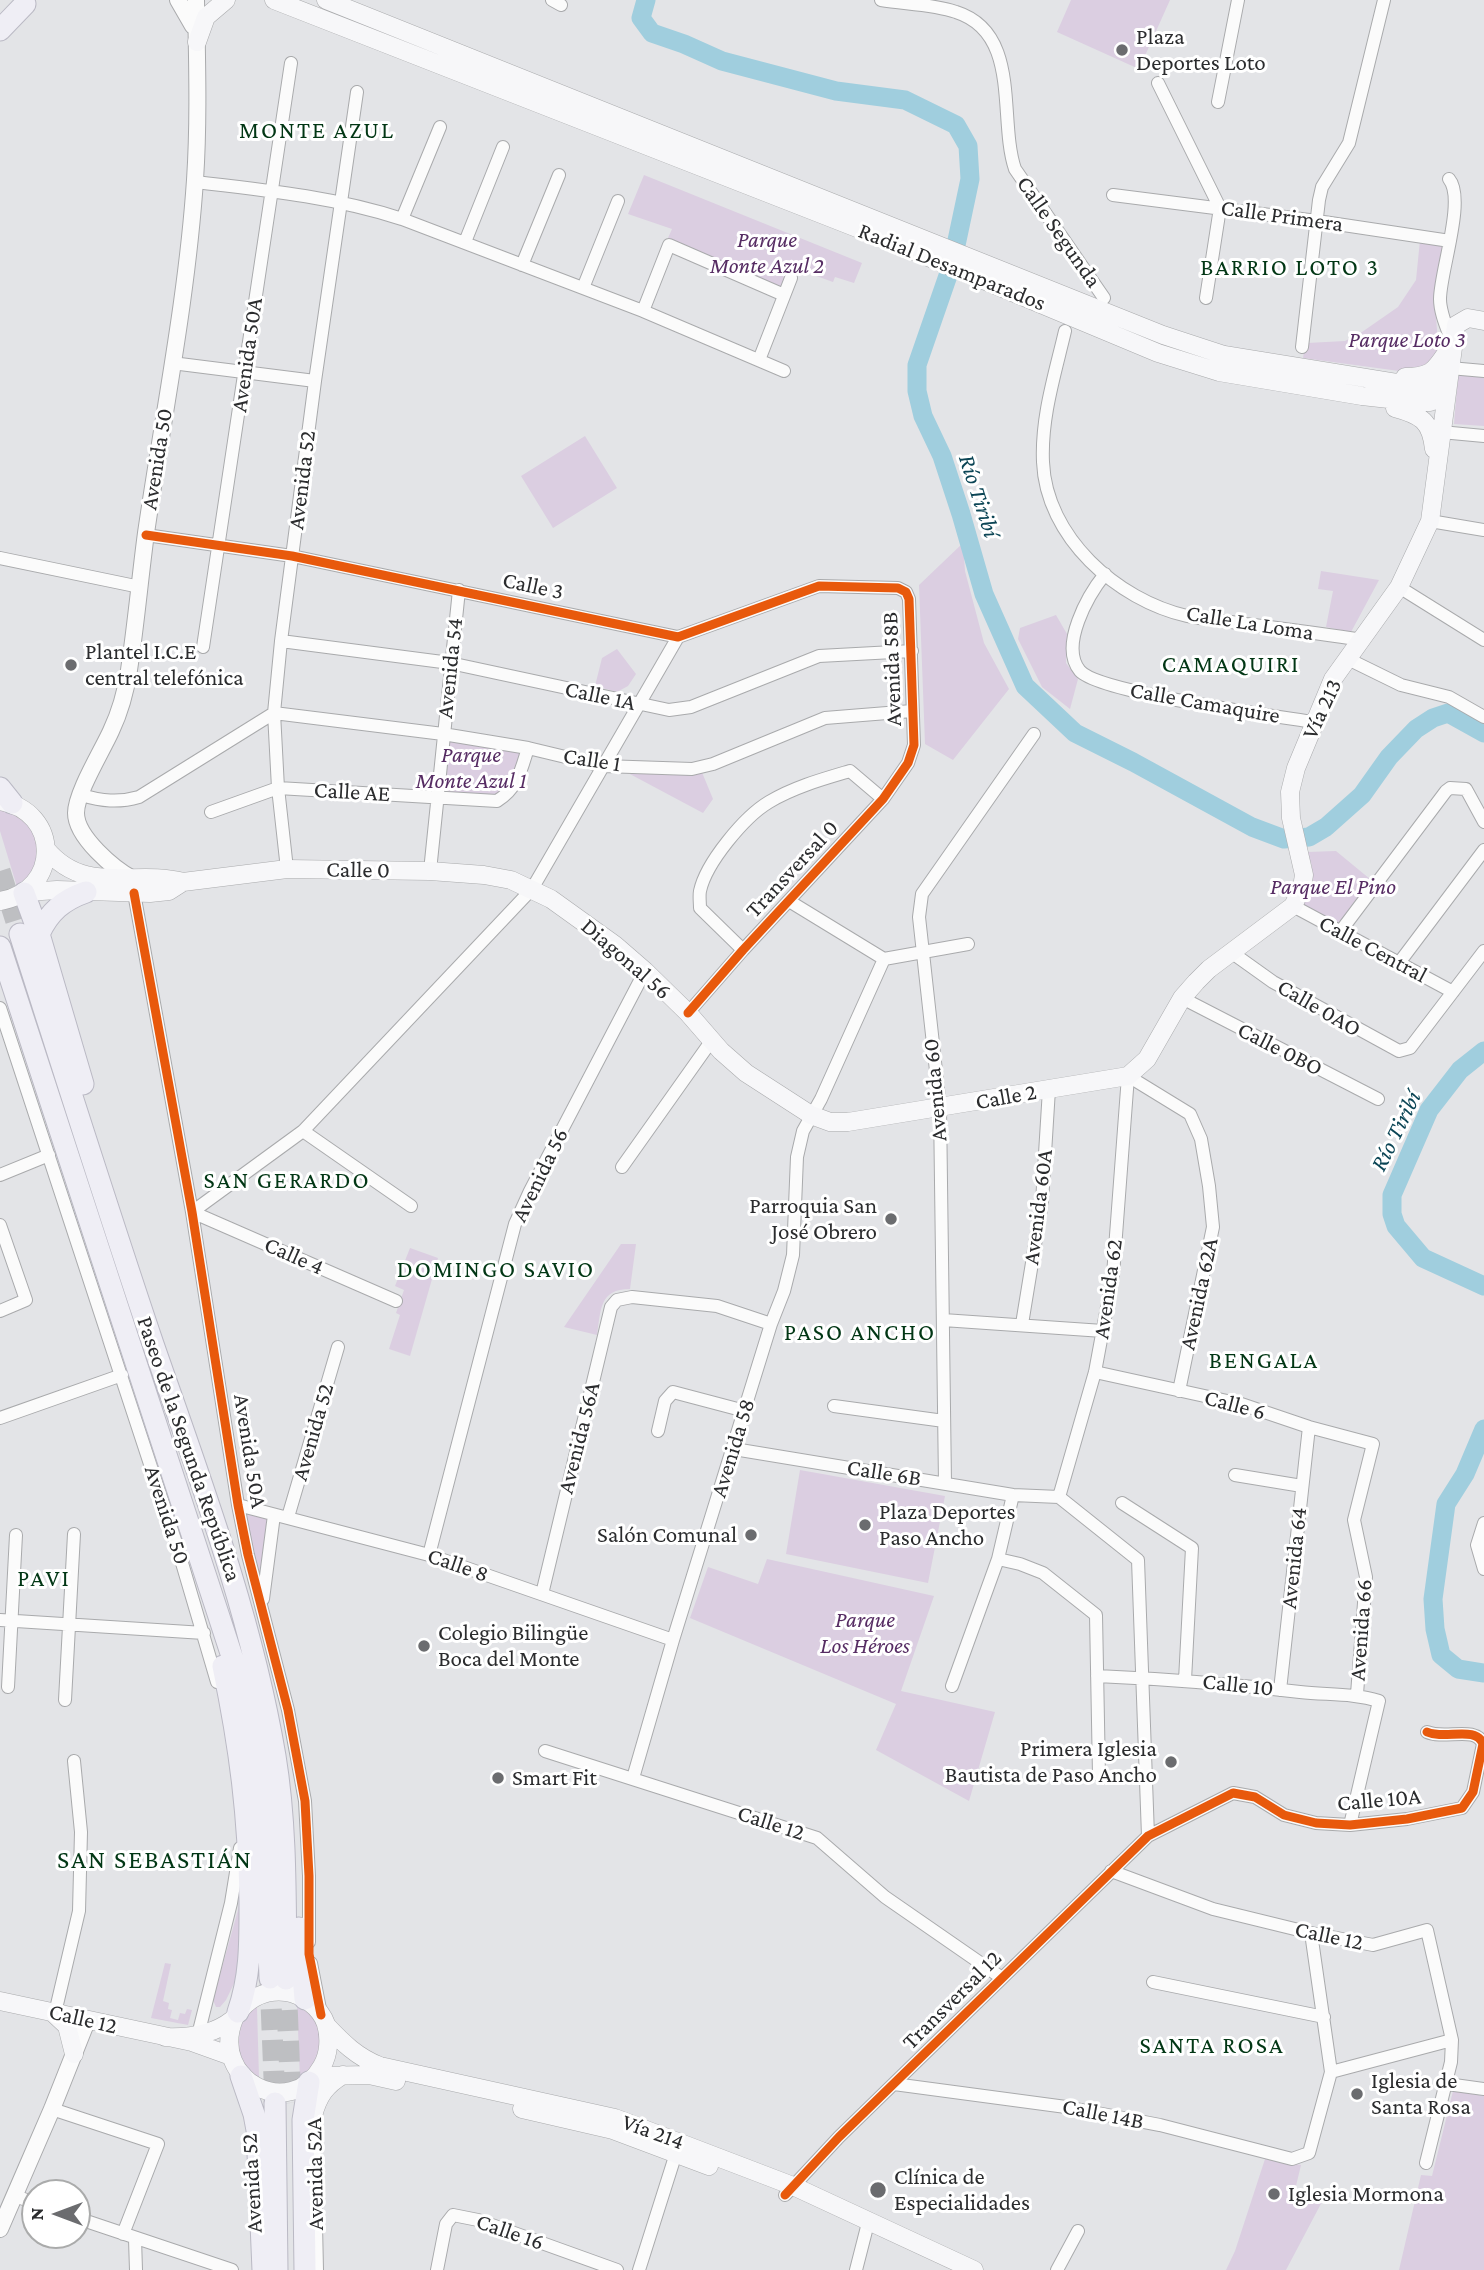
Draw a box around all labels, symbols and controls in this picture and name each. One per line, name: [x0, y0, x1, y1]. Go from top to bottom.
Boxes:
place label: Plaza Deportes Loto: [1136, 23, 1266, 77]
marker: Plaza Deportes Loto: [1114, 42, 1130, 58]
district label: MONTE AZUL: [240, 117, 394, 145]
street label: Calle Segunda: [1010, 171, 1108, 293]
street label: Calle Primera: [1219, 194, 1345, 238]
street label: Radial Desamparados: [854, 217, 1050, 317]
park label: Parque Monte Azul 2: [710, 226, 824, 280]
district label: BARRIO LOTO 3: [1202, 254, 1378, 282]
street label: Avenida 50A: [225, 296, 269, 414]
park label: Parque Loto 3: [1348, 326, 1466, 354]
street label: Avenida 50: [135, 406, 179, 512]
street label: Avenida 52: [282, 429, 322, 531]
water label: Río Tiribí: [952, 451, 1006, 541]
street label: Calle 3: [500, 566, 566, 606]
street label: Calle La Loma: [1184, 599, 1316, 647]
street label: Avenida 58B: [876, 611, 908, 727]
street label: Avenida 54: [431, 616, 469, 720]
place label: Plantel I.C.E central telefónica: [85, 638, 244, 692]
district label: CAMAQUIRI: [1163, 651, 1299, 679]
marker: Plantel I.C.E central telefónica: [63, 657, 79, 673]
street label: Calle 1A: [562, 675, 638, 717]
street label: Vía 213: [1296, 675, 1348, 743]
street label: Calle Camaquire: [1128, 676, 1282, 730]
park label: Parque Monte Azul 1: [415, 741, 527, 795]
street label: Calle 1: [561, 742, 623, 778]
street label: Calle AE: [313, 776, 391, 808]
street label: Transversal 0: [740, 814, 844, 924]
street label: Calle 0: [326, 856, 390, 884]
park label: Parque El Pino: [1270, 873, 1396, 901]
street label: Calle Central: [1314, 909, 1432, 989]
street label: Diagonal 56: [575, 912, 677, 1006]
street label: Calle 0AO: [1272, 973, 1366, 1043]
street label: Calle 0BO: [1233, 1016, 1327, 1082]
street label: Avenida 60: [917, 1037, 953, 1143]
street label: Calle 2: [973, 1078, 1039, 1116]
water label: Río Tiribí: [1364, 1086, 1428, 1176]
street label: Avenida 56: [505, 1124, 575, 1226]
street label: Avenida 60A: [1017, 1148, 1059, 1266]
district label: SAN GERARDO: [205, 1167, 369, 1195]
place label: Parroquia San José Obrero: [749, 1192, 877, 1246]
marker: Parroquia San José Obrero: [883, 1211, 899, 1227]
street label: Calle 4: [260, 1231, 328, 1281]
street label: Avenida 62A: [1174, 1235, 1224, 1353]
street label: Avenida 62: [1087, 1237, 1129, 1341]
district label: DOMINGO SAVIO: [398, 1256, 594, 1284]
street label: Paseo de la Segunda República: [131, 1313, 247, 1585]
district label: PASO ANCHO: [785, 1319, 935, 1347]
district label: BENGALA: [1210, 1347, 1318, 1375]
street label: Avenida 56A: [552, 1379, 606, 1497]
street label: Avenida 52: [286, 1380, 340, 1484]
street label: Calle 6: [1201, 1384, 1269, 1426]
street label: Avenida 50A: [227, 1392, 273, 1510]
street label: Avenida 58: [705, 1395, 761, 1501]
street label: Calle 6B: [845, 1454, 923, 1492]
street label: Avenida 50: [138, 1462, 196, 1568]
place label: Plaza Deportes Paso Ancho: [879, 1498, 1016, 1552]
street label: Avenida 64: [1275, 1506, 1313, 1610]
marker: Plaza Deportes Paso Ancho: [857, 1517, 873, 1533]
place label: Salón Comunal: [597, 1521, 737, 1549]
marker: Salón Comunal: [743, 1527, 759, 1543]
street label: Calle 8: [424, 1542, 492, 1588]
district label: PAVI: [18, 1565, 70, 1593]
street label: Avenida 66: [1344, 1578, 1378, 1682]
park label: Parque Los Héroes: [820, 1606, 910, 1660]
place label: Colegio Bilingüe Boca del Monte: [438, 1619, 588, 1673]
marker: Colegio Bilingüe Boca del Monte: [416, 1638, 432, 1654]
street label: Calle 10: [1201, 1668, 1275, 1702]
place label: Primera Iglesia Bautista de Paso Ancho: [945, 1735, 1157, 1789]
marker: Primera Iglesia Bautista de Paso Ancho: [1163, 1754, 1179, 1770]
place label: Smart Fit: [512, 1764, 597, 1792]
marker: Smart Fit: [490, 1770, 506, 1786]
street label: Calle 10A: [1336, 1783, 1422, 1817]
street label: Calle 12: [734, 1799, 808, 1847]
district label: SAN SEBASTIÁN: [59, 1844, 251, 1876]
street label: Calle 12: [1292, 1915, 1366, 1957]
street label: Transversal 12: [897, 1945, 1007, 2055]
street label: Calle 12: [46, 1998, 120, 2040]
district label: SANTA ROSA: [1141, 2032, 1283, 2060]
place label: Iglesia de Santa Rosa: [1371, 2067, 1471, 2121]
marker: Iglesia de Santa Rosa: [1349, 2086, 1365, 2102]
street label: Calle 14B: [1060, 2093, 1146, 2135]
street label: Vía 214: [618, 2108, 688, 2156]
street label: Avenida 52A: [300, 2117, 330, 2231]
street label: Avenida 52: [236, 2132, 268, 2234]
place label: Clínica de Especialidades: [894, 2163, 1030, 2217]
north arrow: [21, 2179, 91, 2249]
marker: Clínica de Especialidades: [868, 2180, 888, 2200]
place label: Iglesia Mormona: [1288, 2180, 1444, 2208]
marker: Iglesia Mormona: [1266, 2186, 1282, 2202]
text: N: [26, 2208, 47, 2220]
street label: Calle 16: [472, 2208, 548, 2256]

